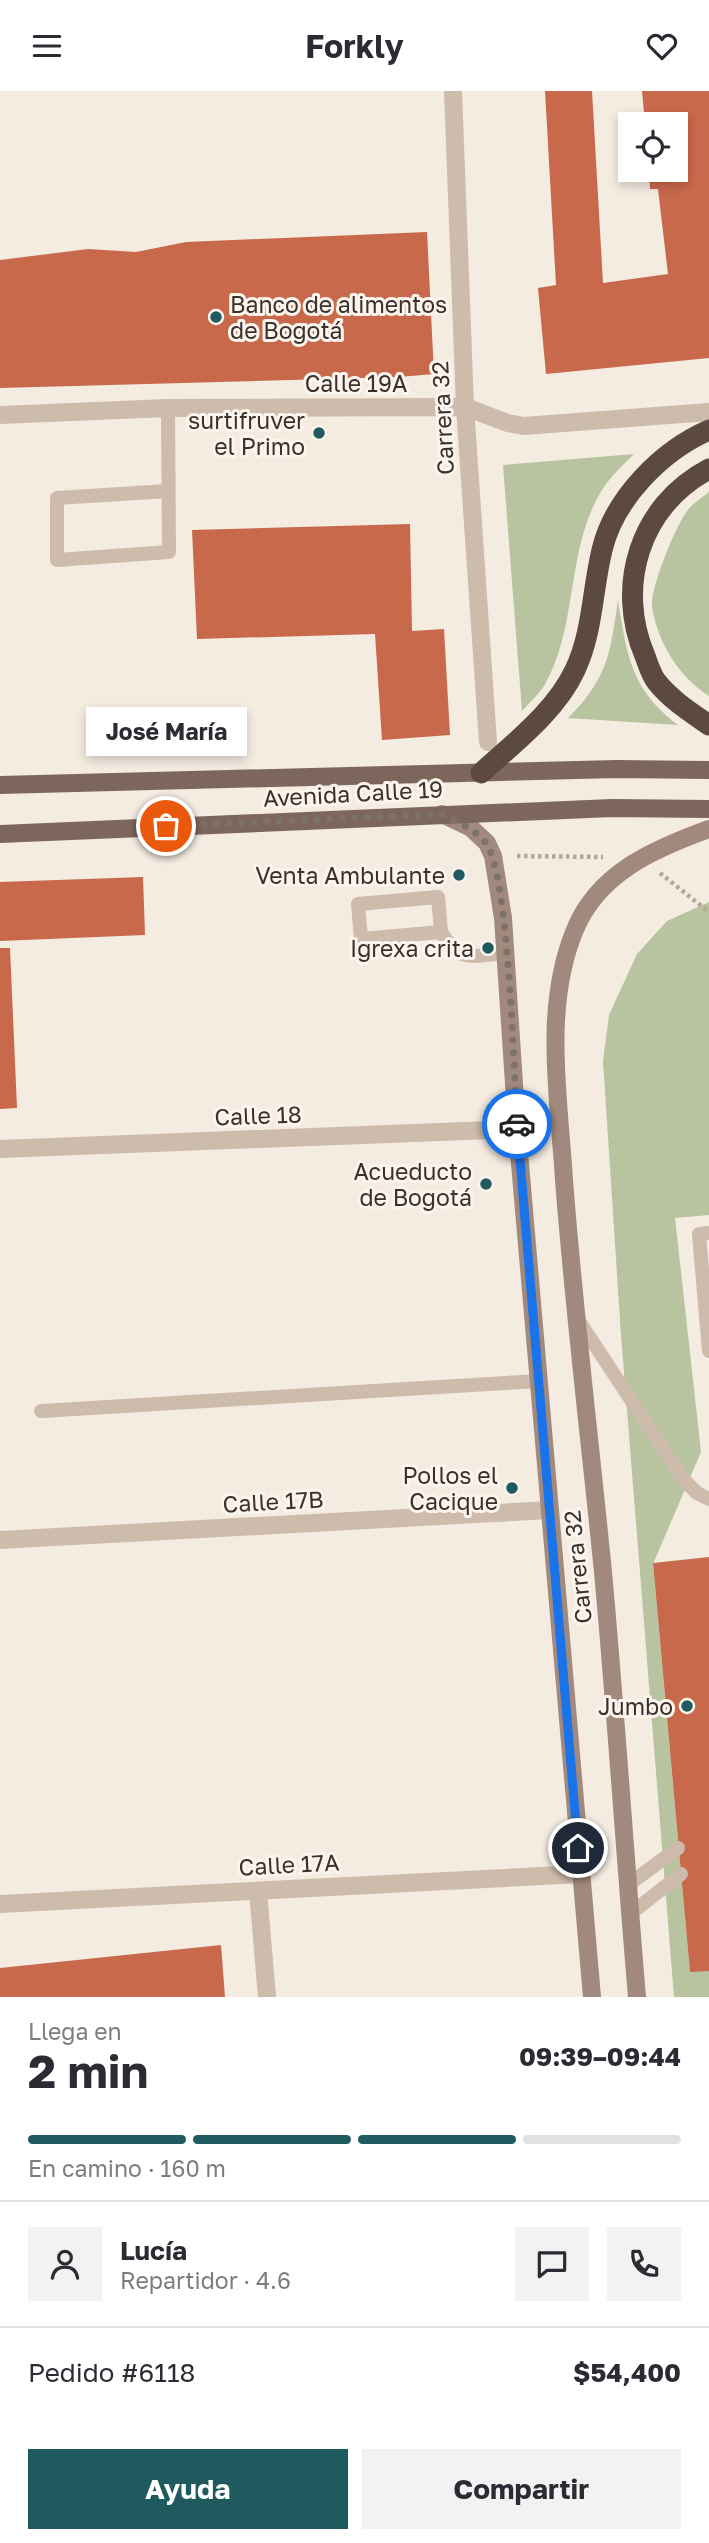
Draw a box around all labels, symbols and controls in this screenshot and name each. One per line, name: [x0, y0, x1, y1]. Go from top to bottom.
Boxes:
icon: menu: [28, 27, 66, 65]
text: Forkly: [305, 27, 404, 65]
icon: heart: [643, 27, 681, 65]
map controls: [618, 112, 688, 182]
button: locate: [618, 112, 688, 182]
place label: Banco de alimentos de Bogotá: [230, 290, 447, 344]
marker: Banco de alimentos de Bogotá: [208, 309, 224, 325]
street label: Carrera 32: [425, 360, 459, 476]
street label: Calle 19A: [305, 369, 407, 397]
place label: surtifruver el Primo: [188, 406, 305, 460]
marker: surtifruver el Primo: [311, 425, 327, 441]
callout: José María: [86, 707, 246, 756]
text: José María: [106, 717, 227, 745]
street label: Avenida Calle 19: [262, 774, 444, 812]
pin: [136, 796, 196, 856]
icon: bag: [147, 807, 185, 845]
place label: Venta Ambulante: [255, 861, 445, 889]
marker: Venta Ambulante: [451, 867, 467, 883]
place label: Igrexa crita: [350, 934, 474, 962]
marker: Igrexa crita: [480, 940, 496, 956]
courier: [482, 1089, 552, 1159]
street label: Calle 18: [214, 1099, 302, 1131]
icon: car: [498, 1105, 536, 1143]
place label: Acueducto de Bogotá: [353, 1157, 472, 1211]
marker: Acueducto de Bogotá: [478, 1176, 494, 1192]
place label: Pollos el Cacique: [402, 1461, 498, 1515]
marker: Pollos el Cacique: [504, 1480, 520, 1496]
street label: Calle 17B: [222, 1484, 324, 1518]
street label: Carrera 32: [557, 1509, 597, 1625]
place label: Jumbo: [598, 1692, 673, 1720]
marker: Jumbo: [679, 1698, 695, 1714]
pin: [548, 1818, 608, 1878]
icon: home: [559, 1829, 597, 1867]
street label: Calle 17A: [238, 1847, 340, 1881]
text: Llega en: [28, 2017, 122, 2045]
text: 09:39–09:44: [519, 2041, 681, 2072]
text: 2 min: [28, 2043, 148, 2098]
text: En camino · 160 m: [28, 2154, 226, 2182]
button: person: [28, 2227, 102, 2301]
button: chat: [515, 2227, 589, 2301]
button: phone: [607, 2227, 681, 2301]
text: Lucía: [120, 2235, 187, 2266]
text: Repartidor · 4.6: [120, 2266, 291, 2294]
text: Pedido #6118: [28, 2357, 195, 2388]
text: $54,400: [573, 2357, 681, 2388]
button: Ayuda: [28, 2449, 348, 2529]
button: Compartir: [362, 2449, 681, 2529]

